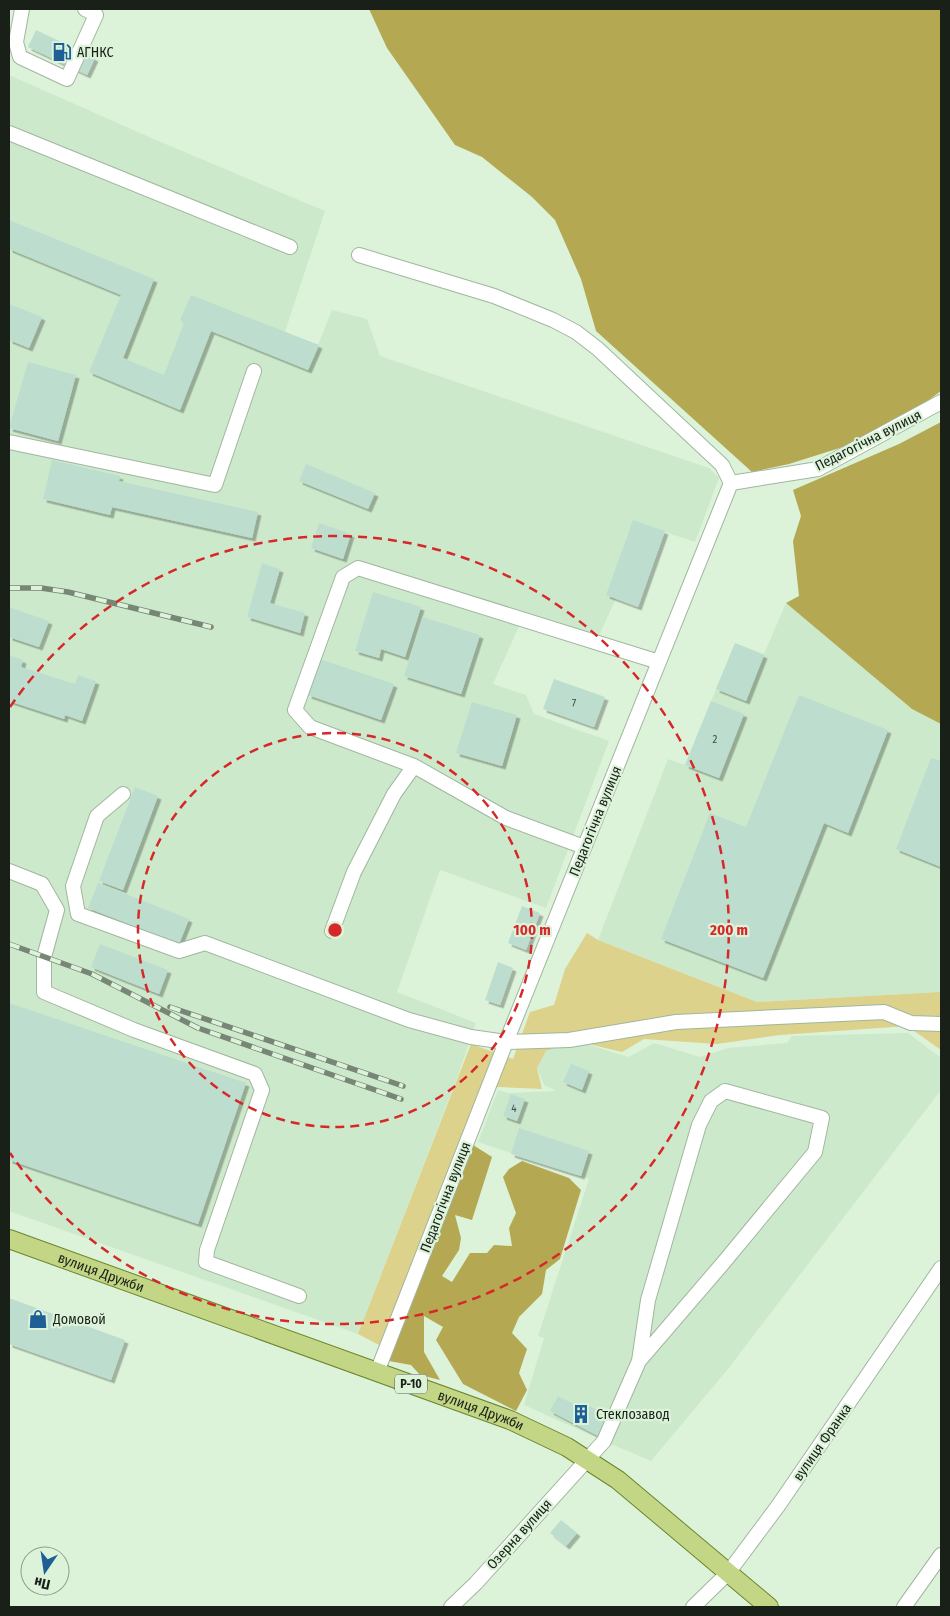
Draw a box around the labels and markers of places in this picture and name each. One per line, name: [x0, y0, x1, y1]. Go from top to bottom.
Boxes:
fuel station icon: АГНКС: [51, 41, 73, 63]
place label: АГНКС: [77, 44, 114, 61]
centre of rings: [326, 921, 344, 939]
shop icon: Домовой: [27, 1308, 49, 1330]
place label: Домовой: [52, 1311, 106, 1328]
building icon: Стеклозавод: [570, 1403, 592, 1425]
place label: Стеклозавод: [596, 1406, 670, 1423]

